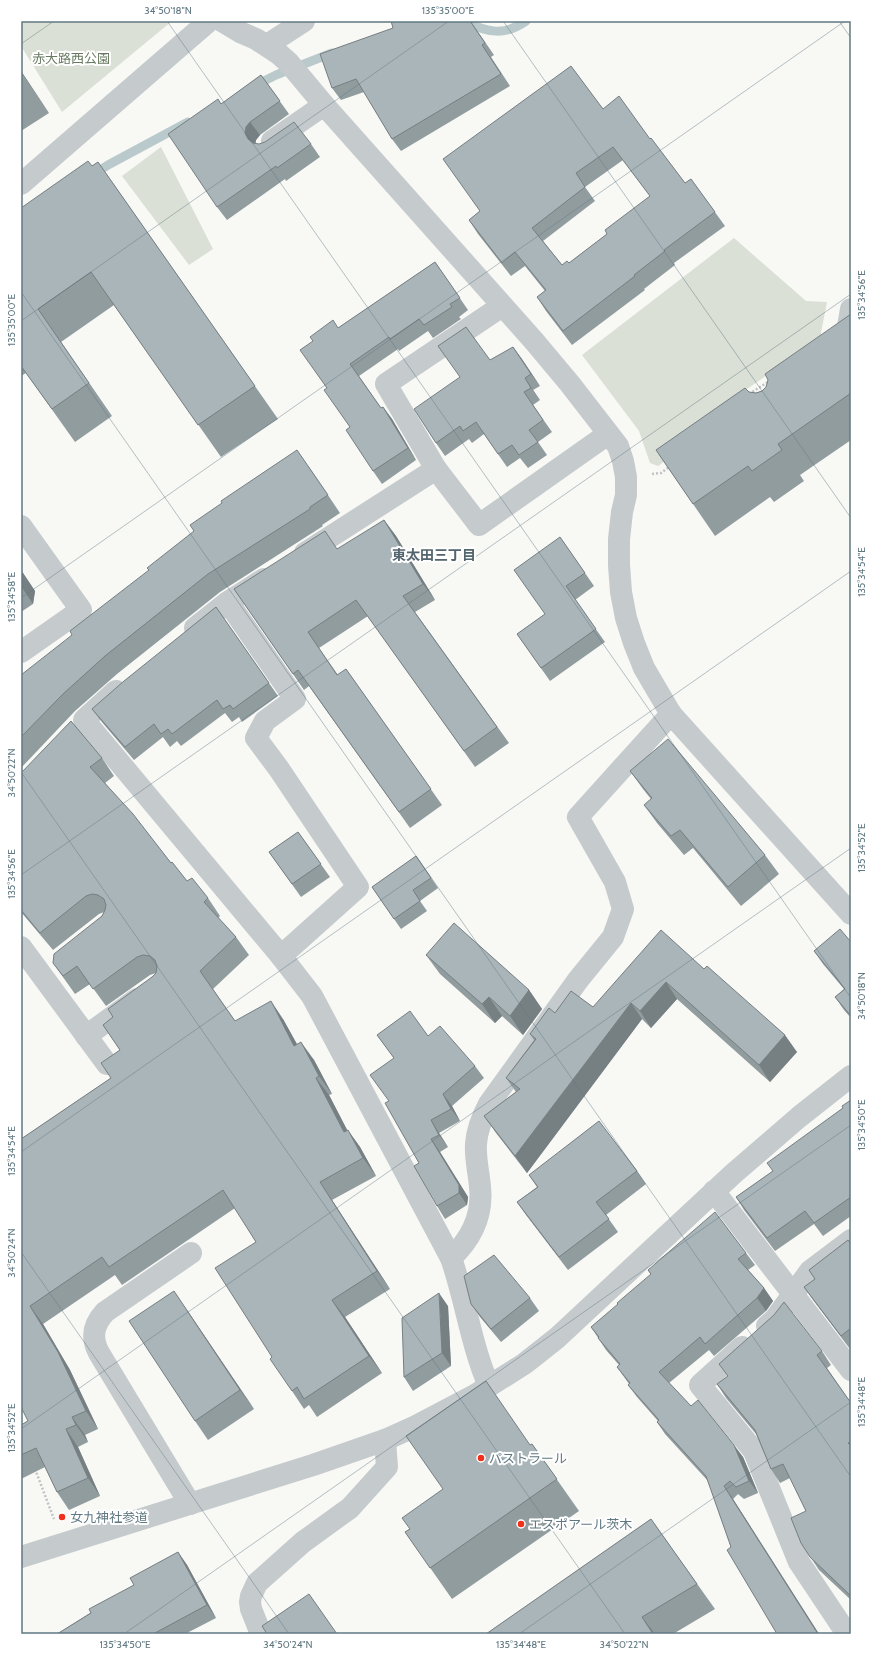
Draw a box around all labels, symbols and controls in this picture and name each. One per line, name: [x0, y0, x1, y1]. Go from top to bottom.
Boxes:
text: 34°50'18"N: [144, 4, 192, 17]
text: 135°35'00"E: [422, 4, 475, 17]
park label: 赤大路西公園: [32, 50, 110, 66]
text: 135°34'56"E: [855, 270, 868, 320]
text: 135°35'00"E: [5, 293, 18, 346]
district label: 東太田三丁目: [392, 546, 476, 564]
text: 135°34'54"E: [855, 547, 868, 597]
text: 135°34'58"E: [5, 572, 18, 622]
text: 34°50'22"N: [5, 749, 18, 797]
text: 135°34'52"E: [855, 823, 868, 873]
text: 135°34'56"E: [5, 849, 18, 899]
text: 34°50'18"N: [855, 972, 868, 1020]
text: 135°34'50"E: [855, 1099, 868, 1150]
text: 135°34'54"E: [5, 1126, 18, 1176]
text: 34°50'24"N: [5, 1228, 18, 1278]
text: 135°34'48"E: [855, 1376, 868, 1427]
text: 135°34'52"E: [5, 1403, 18, 1453]
place label: パストラール: [489, 1450, 567, 1466]
marker: パストラール: [476, 1453, 486, 1463]
place label: 女九神社参道: [70, 1509, 148, 1525]
marker: 女九神社参道: [57, 1512, 67, 1522]
place label: エスポアール茨木: [529, 1516, 632, 1532]
marker: エスポアール茨木: [516, 1519, 526, 1529]
text: 135°34'50"E: [100, 1638, 151, 1651]
text: 34°50'24"N: [263, 1638, 313, 1651]
text: 135°34'48"E: [496, 1638, 547, 1651]
text: 34°50'22"N: [600, 1638, 648, 1651]

